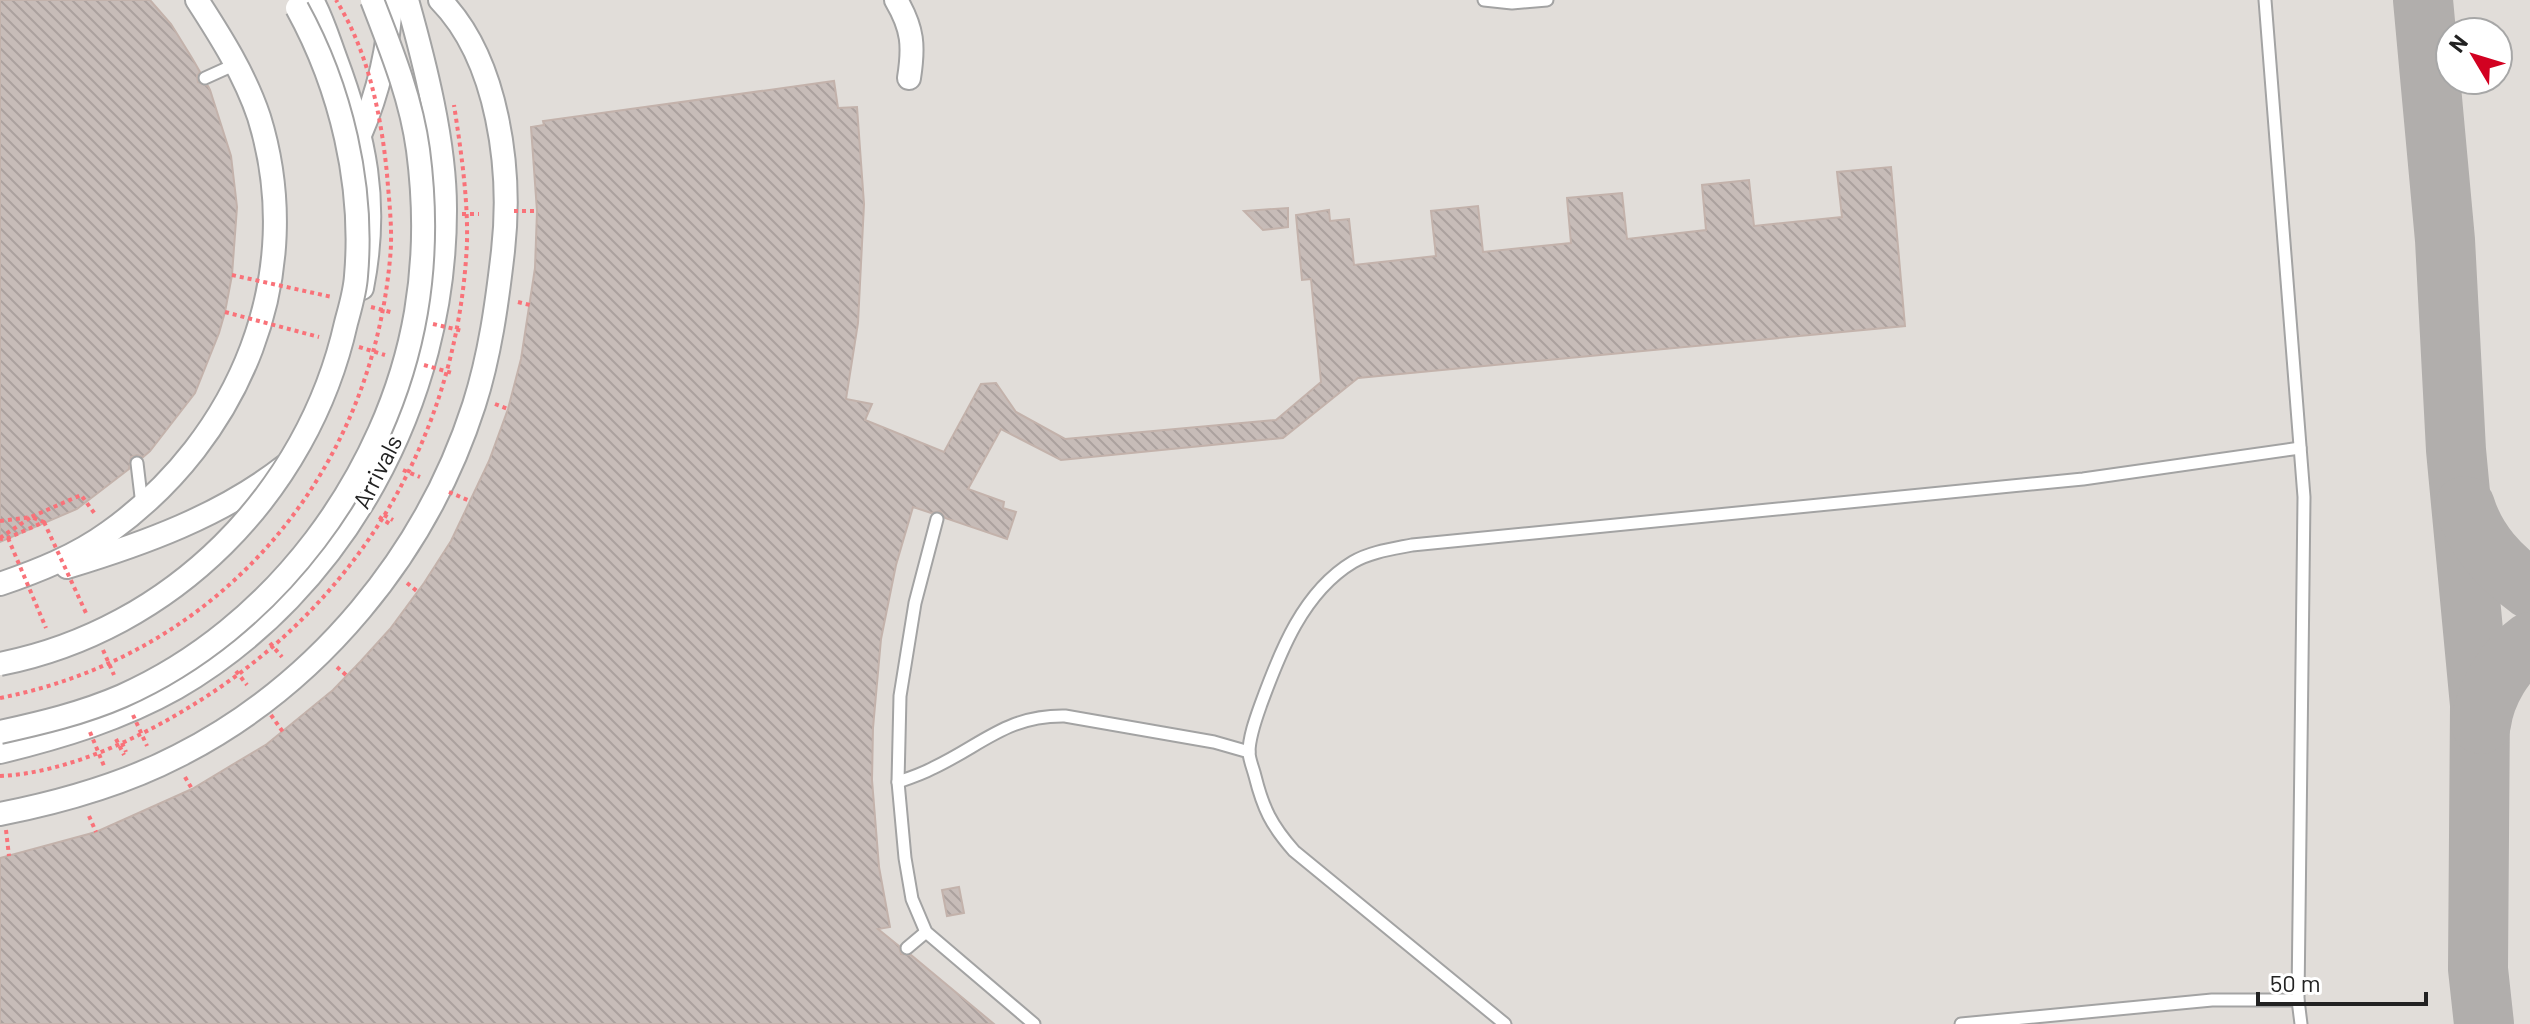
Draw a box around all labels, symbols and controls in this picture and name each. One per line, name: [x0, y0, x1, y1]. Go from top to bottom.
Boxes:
north arrow: [2434, 16, 2514, 96]
text: N: [2443, 29, 2472, 57]
street label: Arrivals: [346, 430, 407, 513]
scale bar: [2258, 956, 2426, 1006]
text: 50 m: [2270, 968, 2321, 997]

